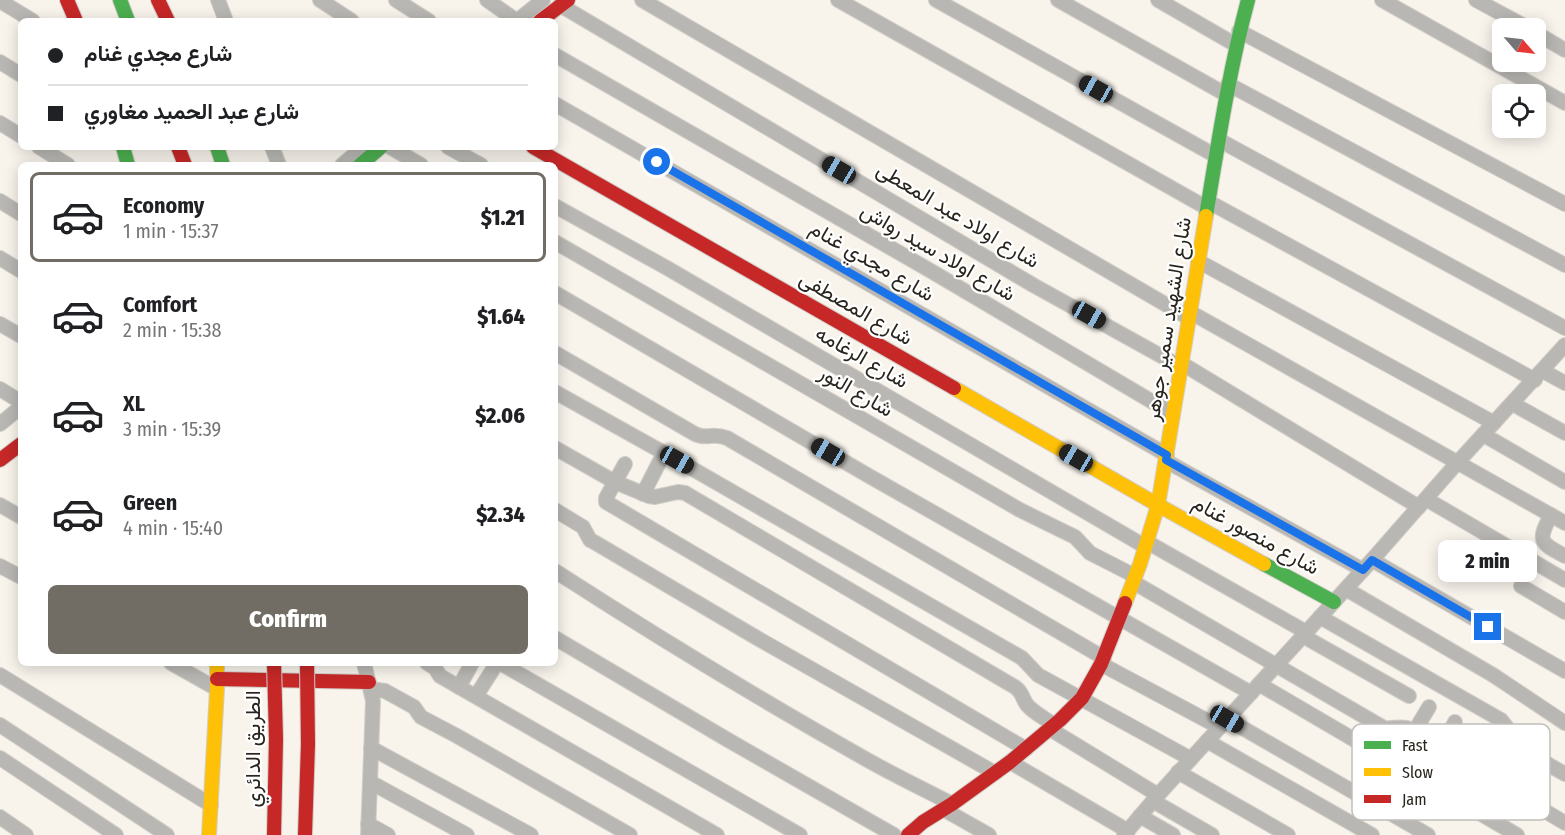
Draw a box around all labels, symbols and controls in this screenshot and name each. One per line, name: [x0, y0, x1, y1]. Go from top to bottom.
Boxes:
north arrow: [1492, 18, 1546, 72]
map controls: [1492, 18, 1546, 138]
text: شارع مجدي غنام: [84, 40, 232, 67]
car: [1076, 72, 1116, 106]
button: locate: [1492, 84, 1546, 138]
text: شارع عبد الحميد مغاوري: [84, 98, 299, 125]
route start: [643, 148, 670, 175]
car: [819, 153, 859, 187]
street label: شارع اولاد عبد المعطى: [871, 156, 1044, 275]
icon: car: [51, 190, 105, 244]
text: Economy: [123, 192, 204, 219]
street label: شارع اولاد سيد رواش: [855, 197, 1020, 308]
text: $1.21: [481, 204, 525, 231]
street label: شارع مجدي غنام: [803, 215, 939, 311]
street label: شارع الشهيد سمير جوهر: [1139, 215, 1198, 424]
text: 1 min · 15:37: [123, 219, 219, 243]
street label: شارع المصطفى: [794, 265, 917, 352]
icon: car: [51, 289, 105, 343]
text: Comfort: [123, 291, 197, 318]
car: [1069, 298, 1109, 332]
text: $1.64: [477, 303, 525, 330]
text: 2 min · 15:38: [123, 318, 222, 342]
street label: شارع الرغامه: [810, 320, 913, 395]
street label: شارع النور: [813, 359, 898, 424]
icon: car: [51, 388, 105, 442]
text: XL: [123, 390, 145, 417]
text: $2.06: [475, 402, 525, 429]
text: 3 min · 15:39: [123, 417, 221, 441]
car: [808, 435, 848, 469]
car: [1056, 441, 1096, 475]
car: [657, 443, 697, 477]
icon: car: [51, 487, 105, 541]
text: Green: [123, 489, 177, 516]
street label: شارع منصور غنام: [1188, 489, 1324, 581]
text: $2.34: [476, 501, 525, 528]
text: 4 min · 15:40: [123, 516, 223, 540]
callout: 2 min: [1438, 540, 1538, 582]
text: 2 min: [1465, 549, 1510, 573]
button: Confirm: [48, 585, 528, 654]
route end: [1474, 613, 1501, 640]
street label: الطريق الدائري: [240, 690, 270, 808]
car: [1207, 702, 1247, 736]
legend: [1352, 724, 1550, 820]
text: Fast: [1402, 736, 1429, 755]
text: Slow: [1402, 763, 1433, 782]
text: Jam: [1402, 790, 1427, 809]

